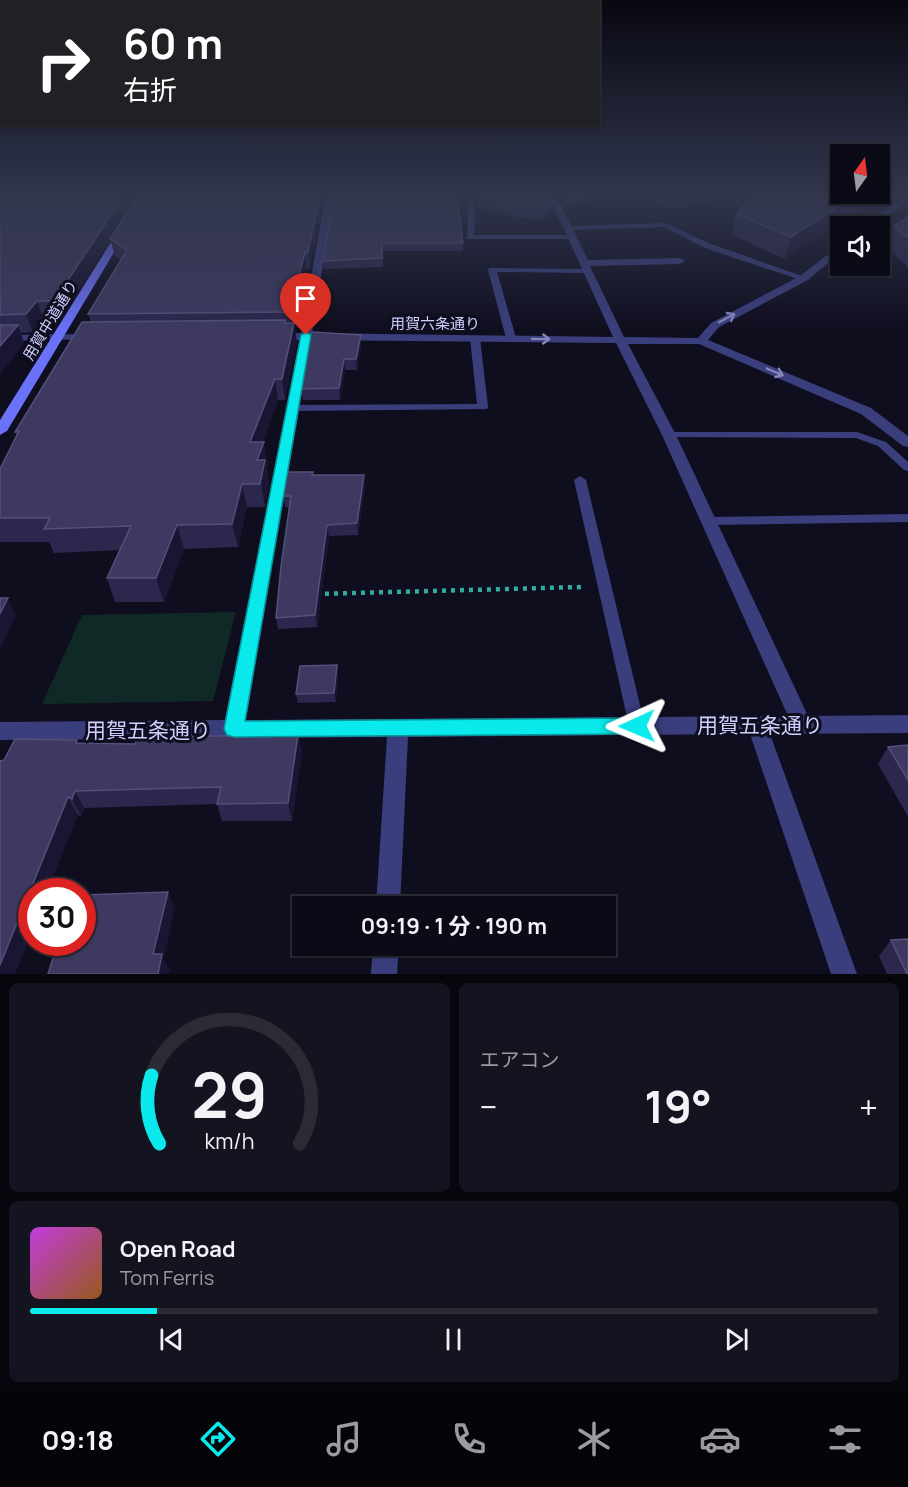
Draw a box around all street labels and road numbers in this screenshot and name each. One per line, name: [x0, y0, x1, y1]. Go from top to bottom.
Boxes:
street label: 用賀中道通り: [18, 276, 82, 364]
street label: 用賀六条通り: [390, 313, 480, 334]
street label: 用賀五条通り: [697, 711, 823, 739]
street label: 用賀五条通り: [85, 716, 211, 744]

